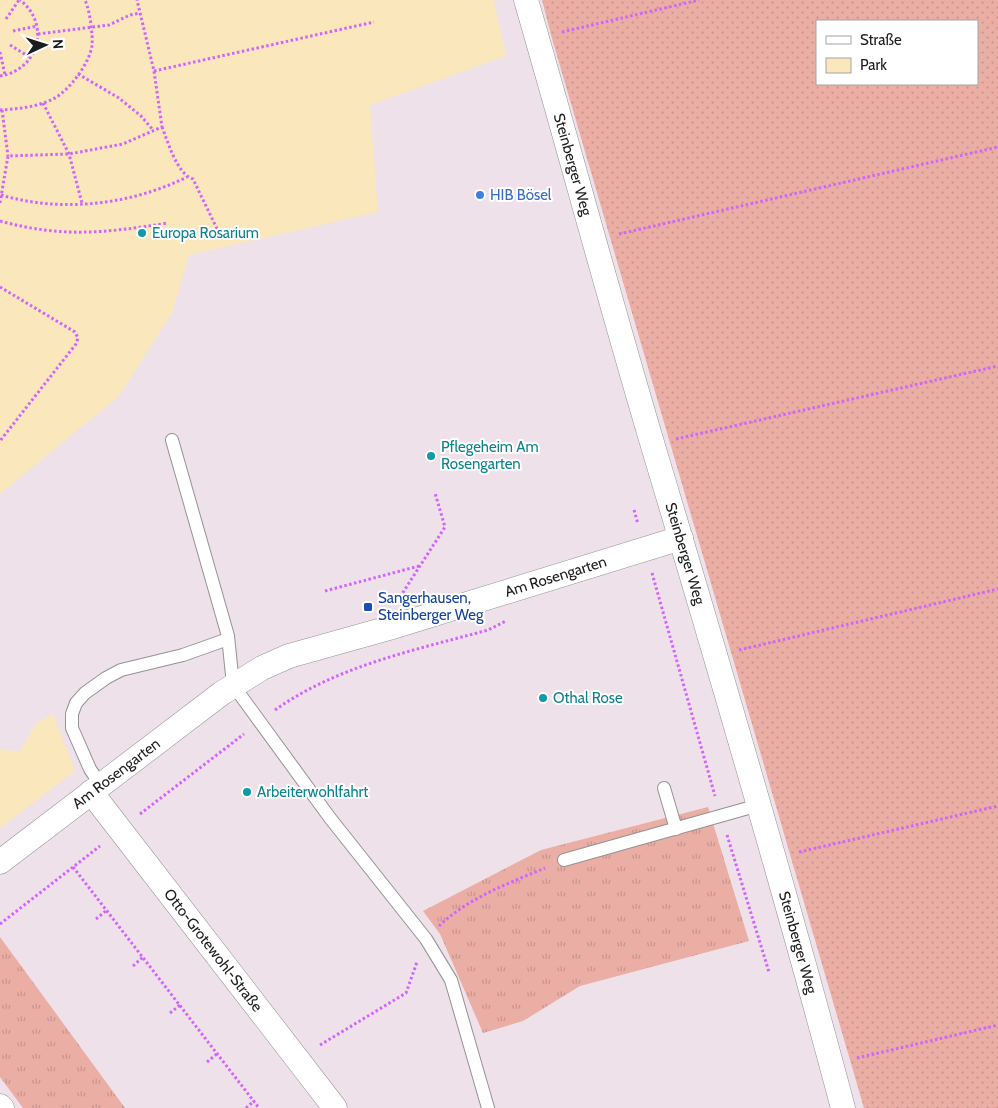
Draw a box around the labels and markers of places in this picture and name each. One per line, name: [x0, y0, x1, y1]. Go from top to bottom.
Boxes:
place label: HIB Bösel: [490, 186, 552, 204]
marker: HIB Bösel: [474, 189, 486, 201]
place label: Europa Rosarium: [152, 224, 259, 242]
marker: Europa Rosarium: [136, 227, 148, 239]
place label: Pflegeheim Am Rosengarten: [441, 438, 539, 473]
marker: Pflegeheim Am Rosengarten: [425, 450, 437, 462]
place label: Sangerhausen, Steinberger Weg: [378, 589, 484, 624]
marker: Sangerhausen, Steinberger Weg: [362, 601, 374, 613]
place label: Othal Rose: [553, 689, 623, 707]
marker: Othal Rose: [537, 692, 549, 704]
place label: Arbeiterwohlfahrt: [257, 783, 368, 801]
marker: Arbeiterwohlfahrt: [241, 786, 253, 798]

